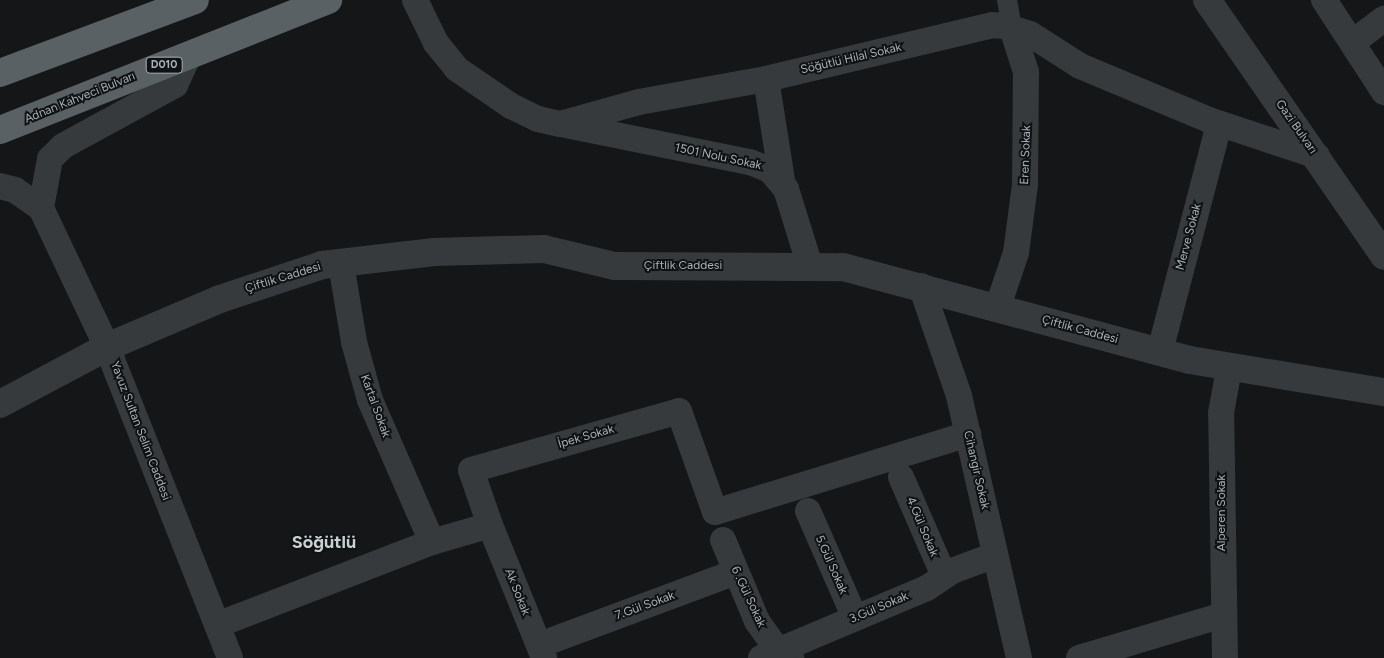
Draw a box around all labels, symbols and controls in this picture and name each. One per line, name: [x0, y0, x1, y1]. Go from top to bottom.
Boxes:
street label: Söğütlü Hilal Sokak: [799, 40, 903, 78]
road number: D010: [145, 56, 183, 74]
street label: Adnan Kahveci Bulvarı: [23, 69, 137, 127]
street label: Gazi Bulvarı: [1272, 97, 1320, 157]
street label: Eren Sokak: [1018, 125, 1034, 185]
street label: 1501 Nolu Sokak: [673, 141, 763, 173]
street label: Merve Sokak: [1173, 202, 1205, 272]
street label: Çiftlik Caddesi: [644, 259, 722, 273]
street label: Çiftlik Caddesi: [243, 260, 323, 296]
street label: Çiftlik Caddesi: [1040, 313, 1120, 347]
street label: Yavuz Sultan Selim Caddesi: [107, 360, 173, 502]
street label: Kartal Sokak: [357, 373, 393, 439]
street label: İpek Sokak: [556, 422, 616, 452]
street label: Cihangir Sokak: [960, 430, 992, 510]
street label: Alperen Sokak: [1215, 475, 1229, 551]
street label: 4.Gül Sokak: [903, 495, 941, 559]
district label: Söğütlü: [292, 531, 356, 553]
street label: 5.Gül Sokak: [812, 533, 850, 597]
street label: 6 .Gül Sokak: [728, 564, 768, 630]
street label: Ak Sokak: [501, 567, 533, 617]
street label: 7.Gül Sokak: [613, 589, 677, 623]
street label: 3.Gül Sokak: [847, 589, 911, 627]

